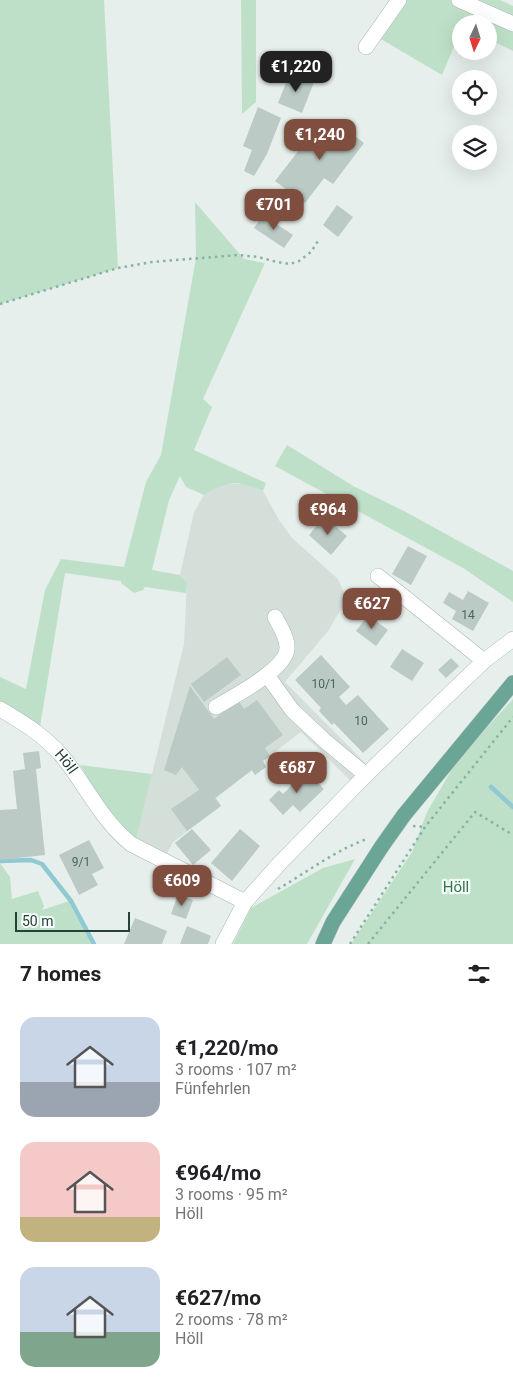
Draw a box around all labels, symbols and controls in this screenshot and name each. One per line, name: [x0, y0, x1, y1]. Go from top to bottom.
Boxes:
north arrow: [452, 15, 498, 60]
map controls: [452, 15, 497, 170]
pin: €1,220: [255, 51, 337, 93]
text: €1,220: [271, 57, 321, 76]
button: locate: [452, 70, 497, 115]
pin: €1,240: [279, 119, 361, 161]
text: €1,240: [295, 125, 345, 144]
button: layers: [452, 125, 497, 170]
pin: €701: [244, 188, 304, 231]
text: €701: [256, 195, 292, 214]
pin: €964: [298, 494, 358, 536]
text: €964: [310, 500, 346, 519]
pin: €627: [342, 588, 402, 630]
text: €627: [354, 594, 390, 613]
house number: 14: [461, 608, 475, 622]
house number: 10/1: [311, 677, 337, 691]
house number: 10: [354, 714, 368, 728]
street label: Höll: [51, 745, 82, 777]
pin: €687: [267, 752, 327, 794]
text: €687: [279, 758, 315, 777]
house number: 9/1: [72, 855, 90, 869]
pin: €609: [152, 864, 212, 907]
text: €609: [164, 871, 200, 890]
park label: Höll: [443, 878, 469, 896]
scale bar: [15, 909, 130, 932]
text: 50 m: [22, 913, 54, 929]
icon: filters: [465, 960, 493, 988]
text: 7 homes: [20, 962, 101, 986]
text: €1,220/mo: [175, 1036, 278, 1060]
icon: home: [60, 1037, 120, 1097]
text: 3 rooms · 107 m²: [175, 1060, 297, 1079]
text: Fünfehrlen: [175, 1079, 251, 1098]
text: €964/mo: [175, 1161, 261, 1185]
icon: home: [60, 1162, 120, 1222]
text: 3 rooms · 95 m²: [175, 1185, 288, 1204]
text: Höll: [175, 1204, 203, 1223]
text: €627/mo: [175, 1286, 261, 1310]
icon: home: [60, 1287, 120, 1347]
text: 2 rooms · 78 m²: [175, 1310, 288, 1329]
text: Höll: [175, 1329, 203, 1348]

